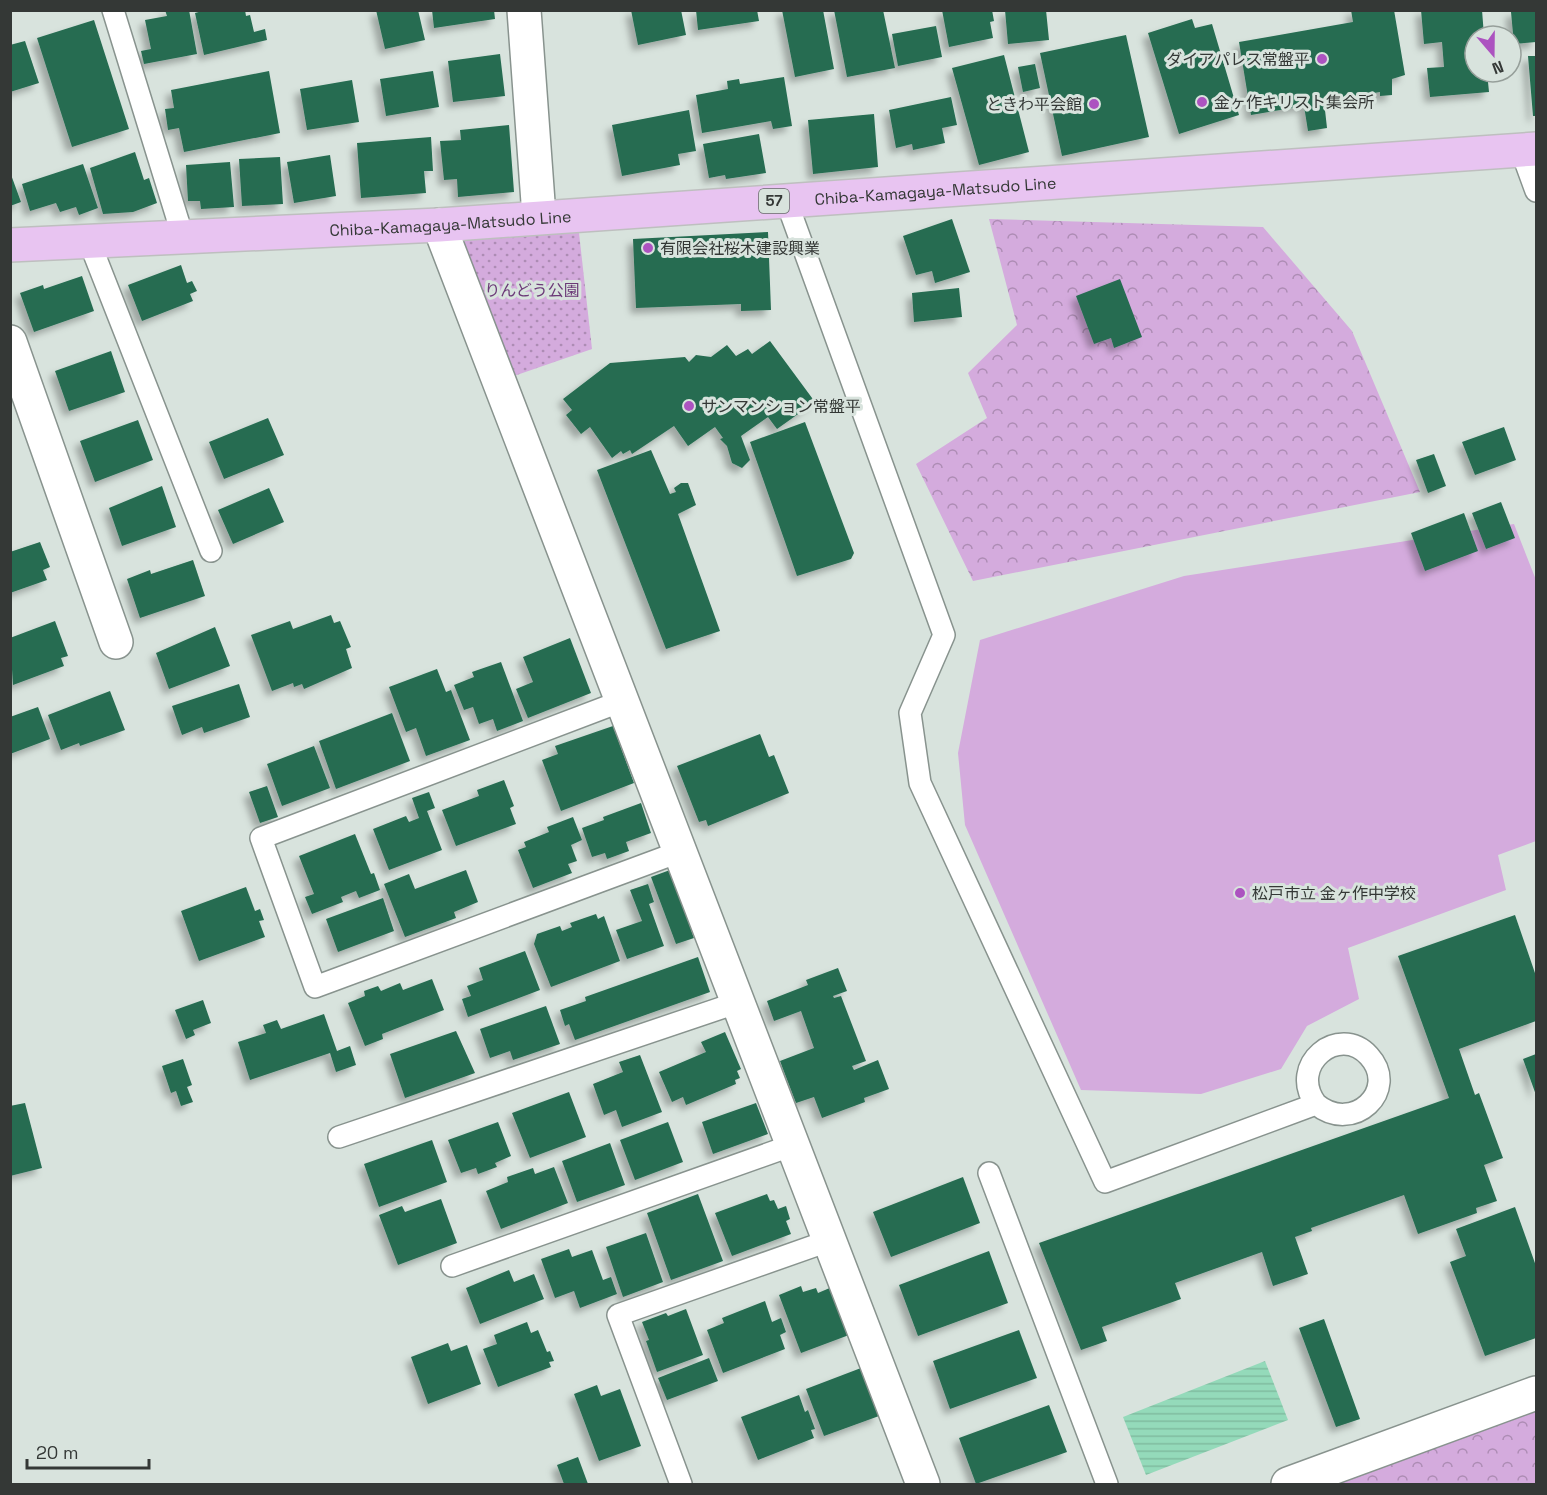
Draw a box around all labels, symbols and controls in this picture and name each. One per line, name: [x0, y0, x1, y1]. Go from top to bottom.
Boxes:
north arrow: [1463, 24, 1523, 84]
place label: ダイアパレス常盤平: [1166, 49, 1310, 70]
marker: ダイアパレス常盤平: [1315, 52, 1329, 66]
text: N: [1489, 56, 1507, 79]
place label: 金ヶ作キリスト集会所: [1214, 92, 1374, 113]
place label: ときわ平会館: [986, 94, 1082, 115]
marker: 金ヶ作キリスト集会所: [1195, 95, 1209, 109]
marker: ときわ平会館: [1087, 97, 1101, 111]
street label: Chiba-Kamagaya-Matsudo Line: [814, 172, 1057, 210]
road number: 57: [759, 189, 789, 213]
street label: Chiba-Kamagaya-Matsudo Line: [329, 206, 572, 241]
place label: 有限会社桜木建設興業: [660, 238, 820, 259]
marker: 有限会社桜木建設興業: [641, 241, 655, 255]
park label: りんどう公園: [484, 280, 580, 301]
place label: サンマンション常盤平: [701, 396, 861, 417]
marker: サンマンション常盤平: [682, 399, 696, 413]
place label: 松戸市立 金ヶ作中学校: [1252, 883, 1416, 904]
marker: 松戸市立 金ヶ作中学校: [1233, 886, 1247, 900]
scale bar: [27, 1432, 148, 1470]
text: 20 m: [36, 1441, 79, 1464]

